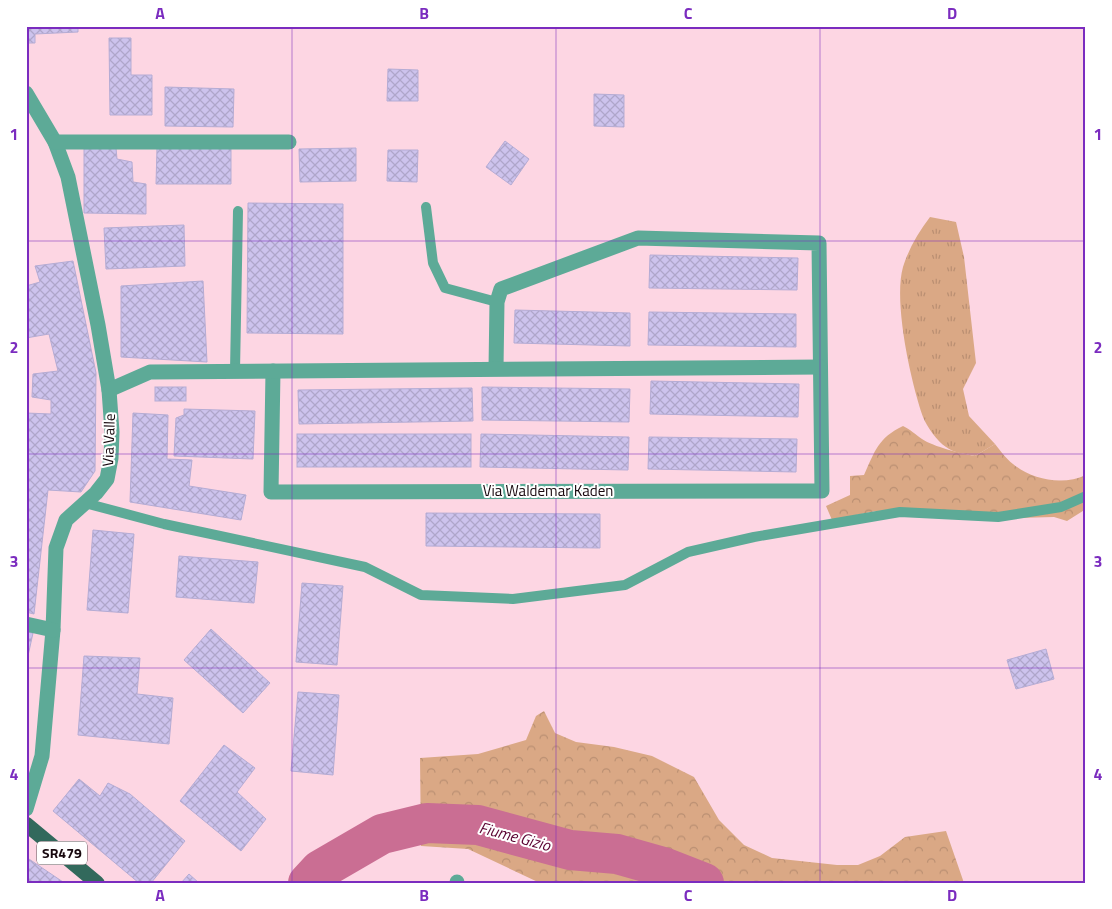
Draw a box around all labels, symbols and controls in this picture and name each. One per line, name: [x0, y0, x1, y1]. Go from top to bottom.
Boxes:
text: A: [155, 1, 165, 25]
text: B: [419, 1, 429, 25]
text: C: [684, 1, 693, 25]
text: D: [947, 1, 957, 25]
text: 1: [10, 122, 18, 146]
text: 1: [1094, 122, 1102, 146]
text: 2: [10, 335, 18, 359]
text: 2: [1094, 335, 1102, 359]
street label: Via Valle: [96, 413, 121, 467]
street label: Via Waldemar Kaden: [483, 479, 613, 502]
text: 3: [10, 549, 18, 573]
text: 3: [1094, 549, 1102, 573]
text: 4: [10, 762, 19, 786]
text: 4: [1094, 762, 1103, 786]
water label: Fiume Gizio: [477, 815, 554, 857]
road number: SR479: [37, 841, 87, 864]
text: A: [155, 883, 165, 907]
text: B: [419, 883, 429, 907]
text: C: [684, 883, 693, 907]
text: D: [947, 883, 957, 907]

